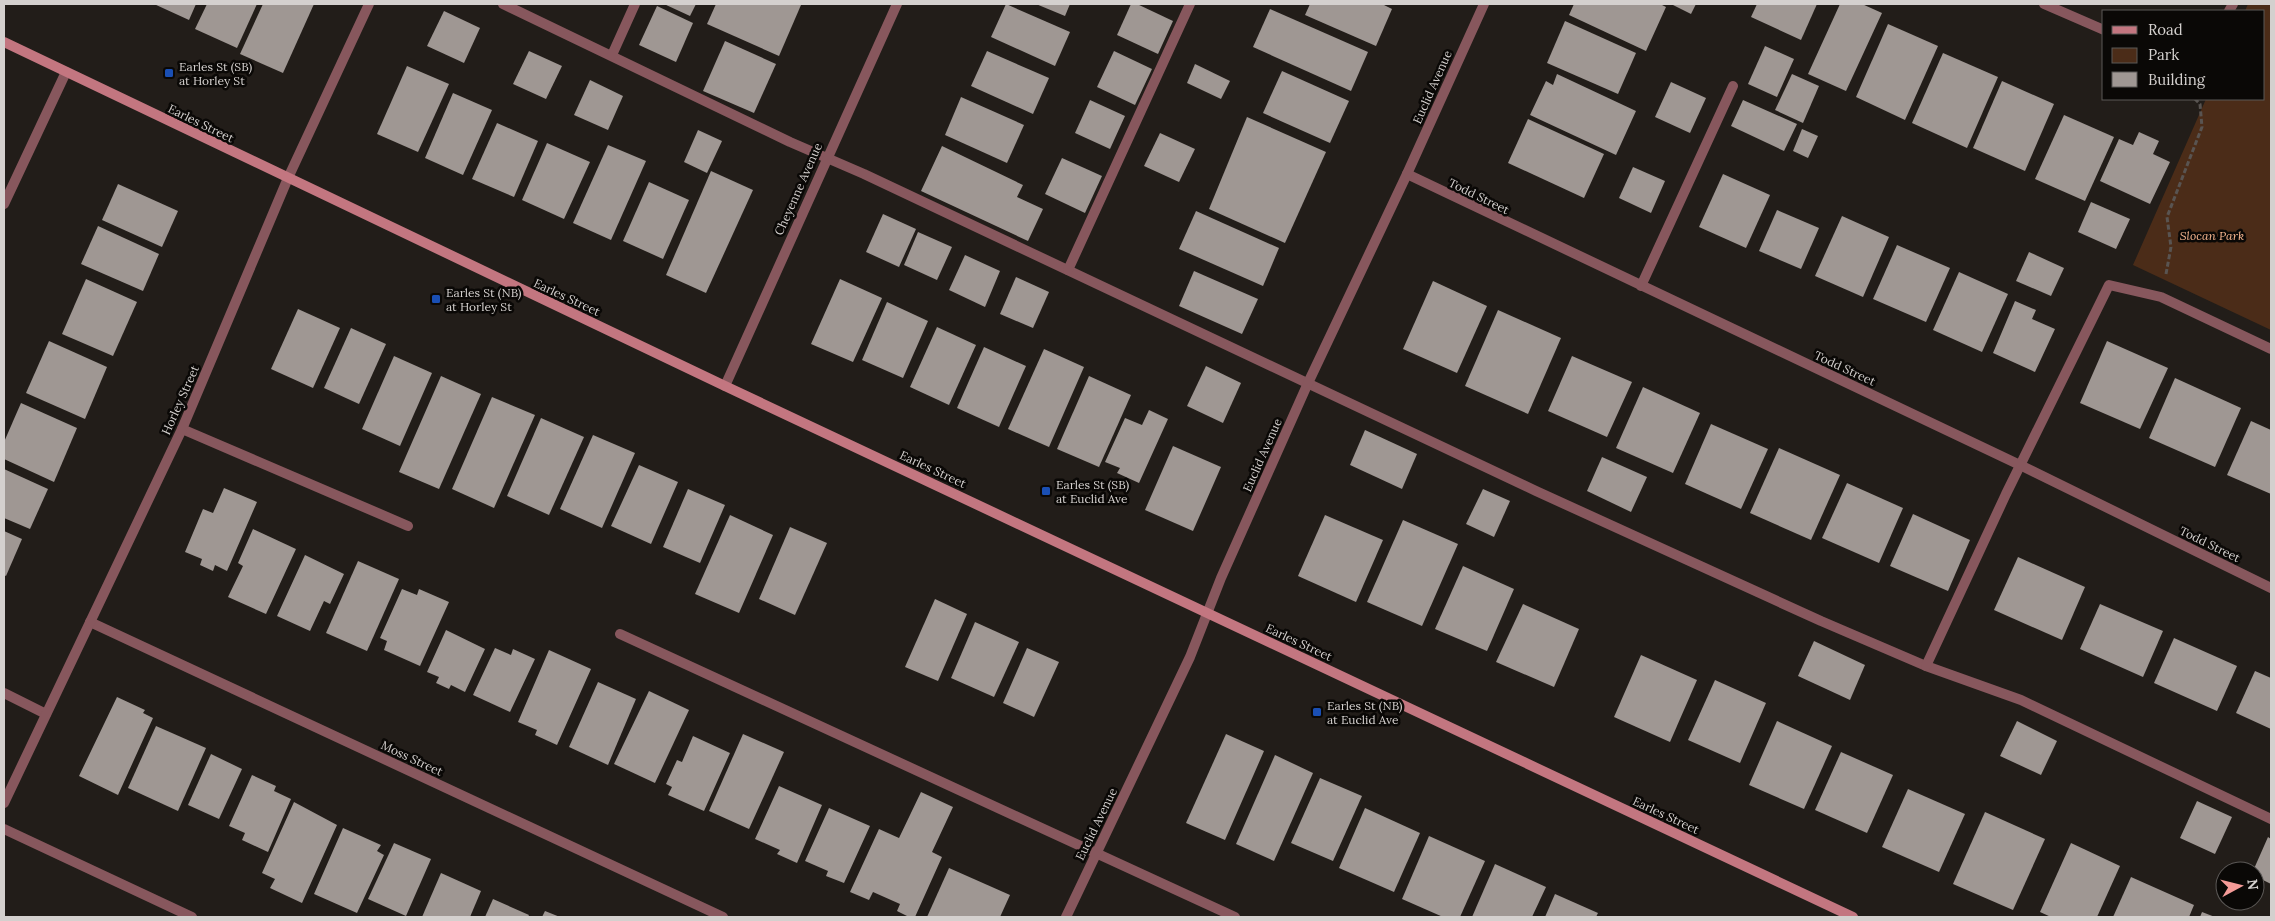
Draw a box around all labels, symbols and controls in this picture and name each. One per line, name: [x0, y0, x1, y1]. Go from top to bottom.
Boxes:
legend: [2102, 10, 2265, 100]
text: Road: [2148, 20, 2183, 39]
text: Park: [2148, 45, 2179, 64]
street label: Euclid Avenue: [1409, 48, 1455, 126]
place label: Earles St (SB) at Horley St: [179, 59, 252, 88]
marker: Earles St (SB) at Horley St: [163, 67, 175, 79]
text: Building: [2148, 70, 2206, 89]
street label: Earles Street: [166, 101, 237, 146]
street label: Cheyenne Avenue: [771, 140, 825, 238]
street label: Todd Street: [1446, 175, 1512, 217]
park label: Slocan Park: [2180, 228, 2244, 243]
street label: Earles Street: [532, 275, 603, 319]
place label: Earles St (NB) at Horley St: [446, 285, 522, 314]
marker: Earles St (NB) at Horley St: [430, 293, 442, 305]
street label: Todd Street: [1812, 347, 1878, 389]
street label: Horley Street: [158, 363, 202, 437]
street label: Euclid Avenue: [1239, 416, 1285, 494]
street label: Earles Street: [898, 447, 969, 491]
place label: Earles St (SB) at Euclid Ave: [1056, 477, 1129, 506]
marker: Earles St (SB) at Euclid Ave: [1040, 485, 1052, 497]
street label: Todd Street: [2177, 523, 2243, 565]
street label: Earles Street: [1264, 620, 1335, 664]
place label: Earles St (NB) at Euclid Ave: [1327, 698, 1403, 727]
marker: Earles St (NB) at Euclid Ave: [1311, 706, 1323, 718]
street label: Moss Street: [379, 737, 446, 779]
street label: Euclid Avenue: [1072, 785, 1120, 863]
street label: Earles Street: [1631, 793, 1702, 837]
north arrow: [2215, 861, 2265, 911]
text: N: [2243, 878, 2263, 891]

